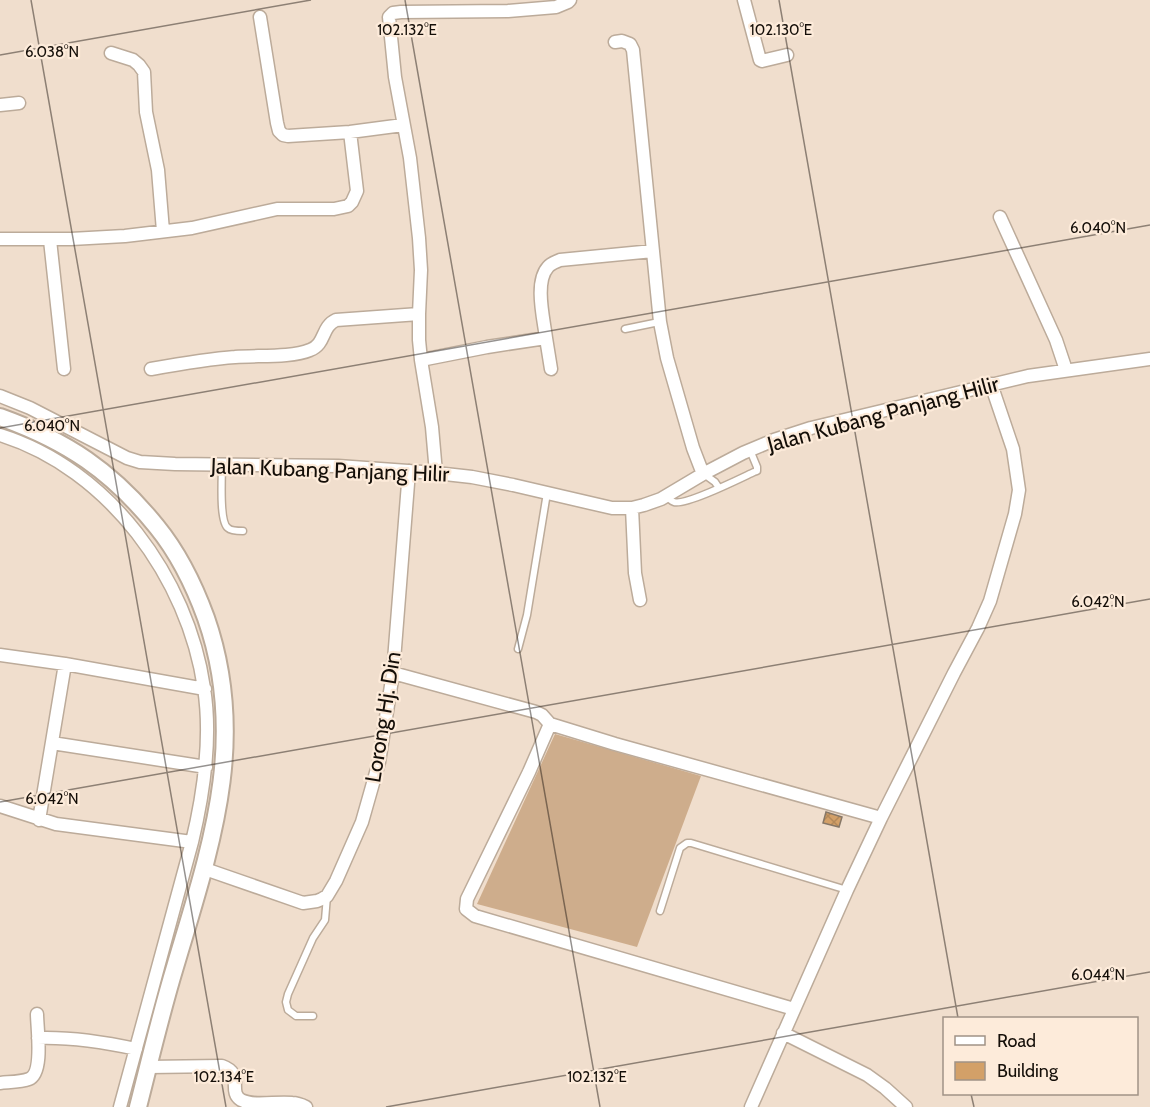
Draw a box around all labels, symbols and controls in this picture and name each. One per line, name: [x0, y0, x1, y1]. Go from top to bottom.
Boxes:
text: 102.132°E: [377, 21, 437, 39]
text: 102.130°E: [750, 21, 812, 39]
text: 6.038°N: [25, 43, 79, 61]
text: 6.040°N: [1070, 219, 1126, 237]
street label: Jalan Kubang Panjang Hilir: [763, 370, 1002, 458]
text: 6.040°N: [24, 417, 80, 435]
street label: Jalan Kubang Panjang Hilir: [209, 452, 450, 488]
text: 6.042°N: [1071, 593, 1125, 611]
street label: Lorong Hj. Din: [359, 650, 407, 784]
text: 6.042°N: [25, 790, 79, 808]
text: 6.044°N: [1071, 966, 1125, 984]
legend: [943, 1017, 1138, 1095]
text: Road: [997, 1030, 1036, 1052]
text: Building: [997, 1060, 1059, 1082]
text: 102.134°E: [194, 1068, 254, 1086]
text: 102.132°E: [567, 1068, 627, 1086]

